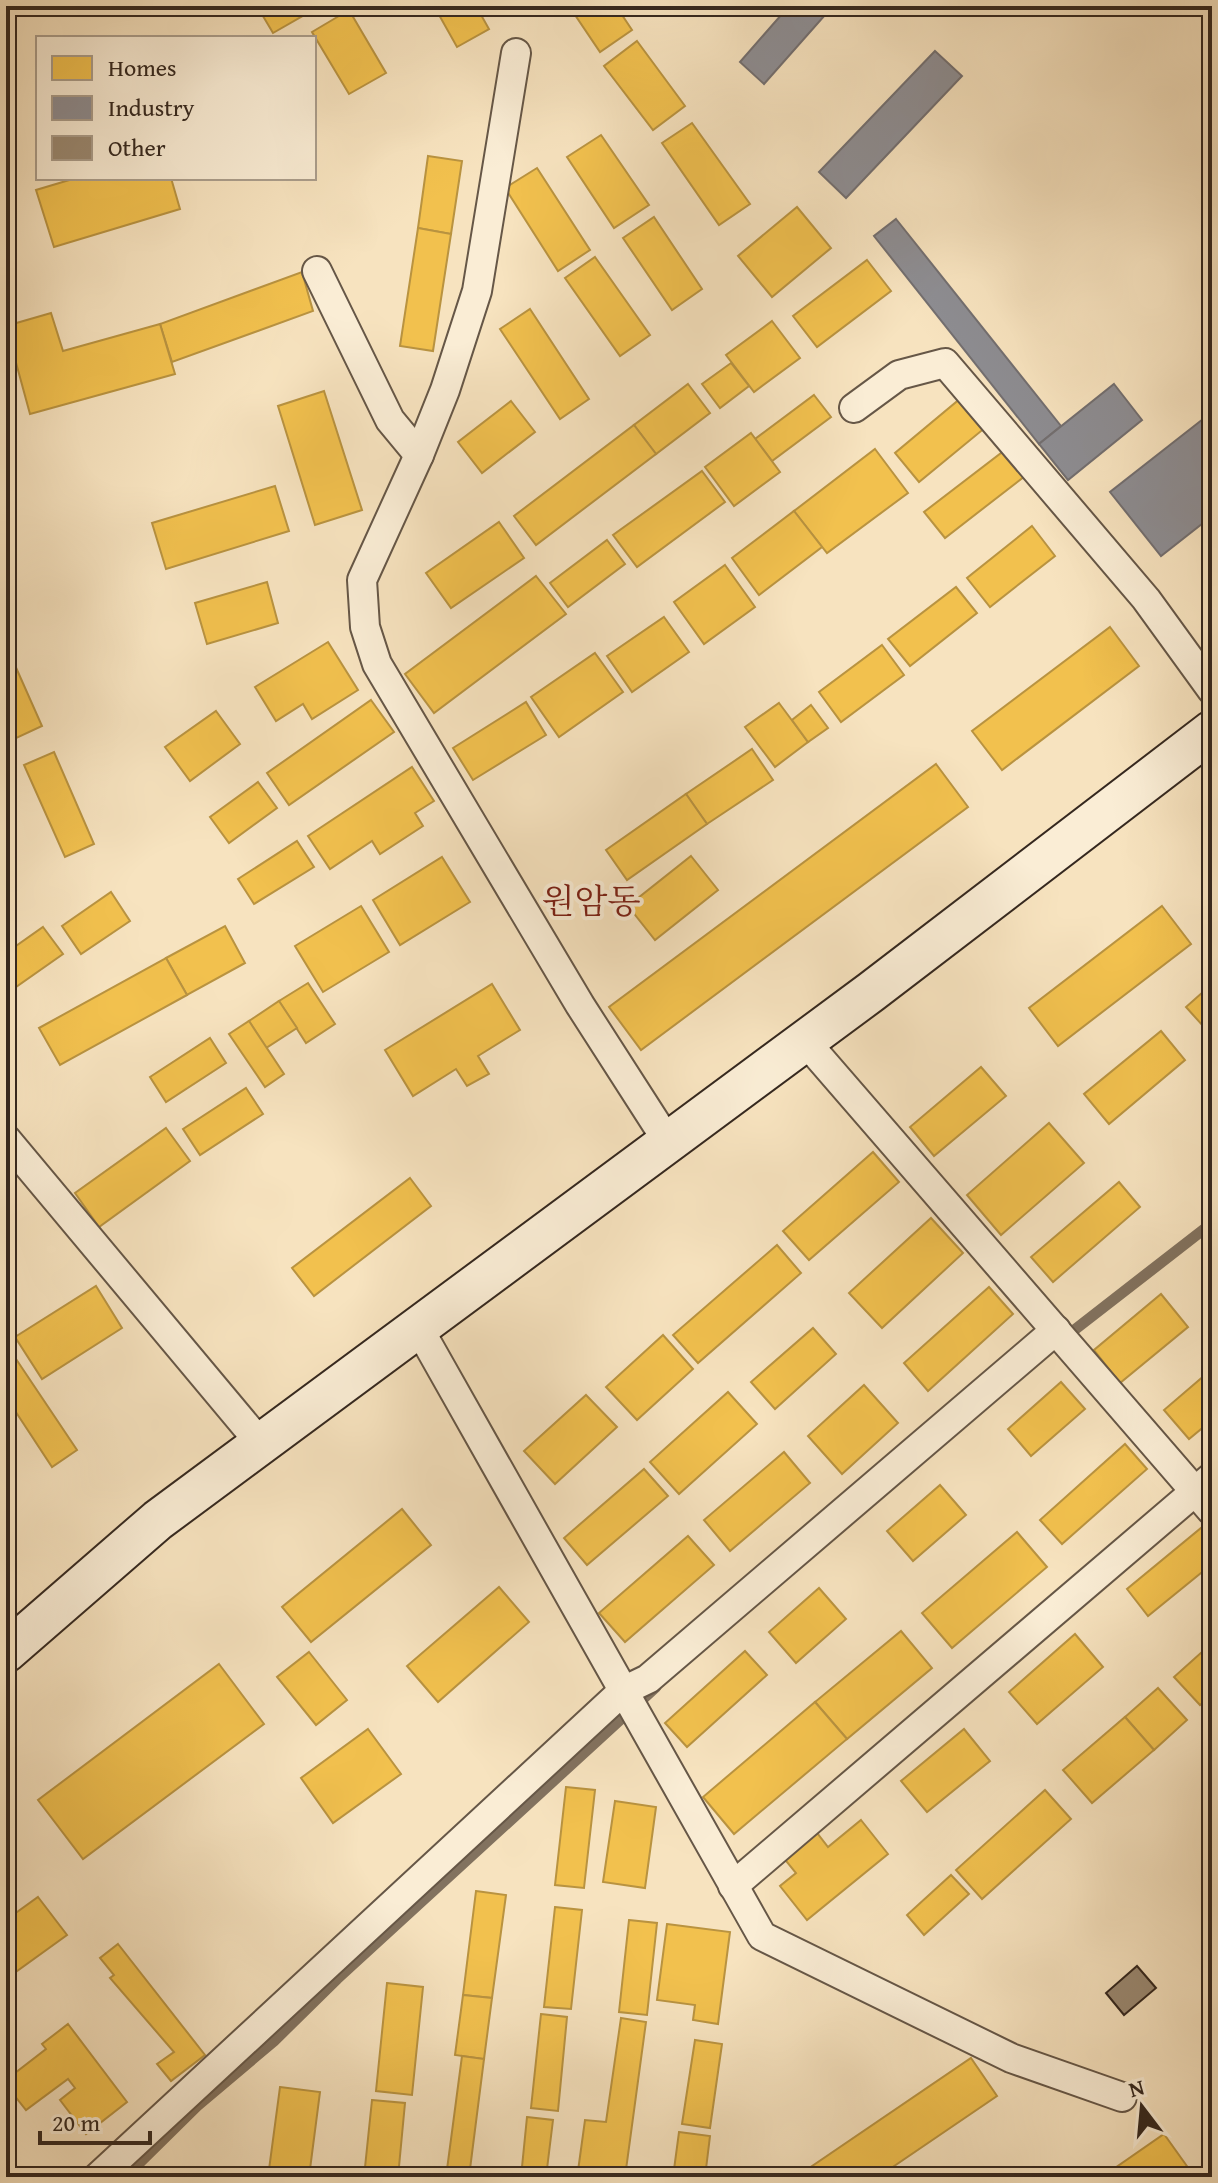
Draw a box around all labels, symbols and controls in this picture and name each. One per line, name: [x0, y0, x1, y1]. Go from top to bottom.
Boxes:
legend: [36, 36, 316, 180]
text: Homes: [108, 50, 177, 85]
text: Industry: [108, 90, 195, 125]
text: Other: [108, 130, 166, 165]
district label: 원암동: [542, 876, 640, 925]
north arrow: [1102, 2067, 1182, 2147]
text: N: [1125, 2070, 1148, 2105]
scale bar: [40, 2095, 150, 2145]
text: 20 m: [52, 2105, 100, 2140]

